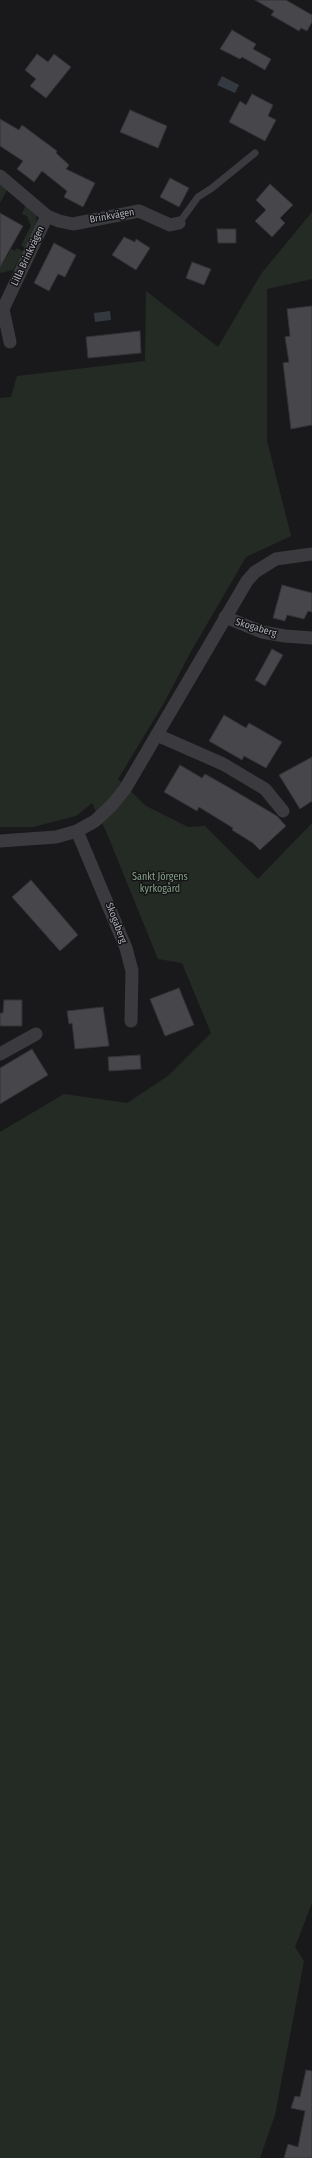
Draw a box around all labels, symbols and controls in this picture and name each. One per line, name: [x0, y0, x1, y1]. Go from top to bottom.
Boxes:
street label: Brinkvägen: [89, 206, 135, 226]
street label: Lilla Brinkvägen: [9, 224, 47, 288]
street label: Skogaberg: [234, 616, 278, 640]
park label: Sankt Jörgens kyrkogård: [132, 871, 188, 894]
street label: Skogaberg: [103, 901, 129, 945]

